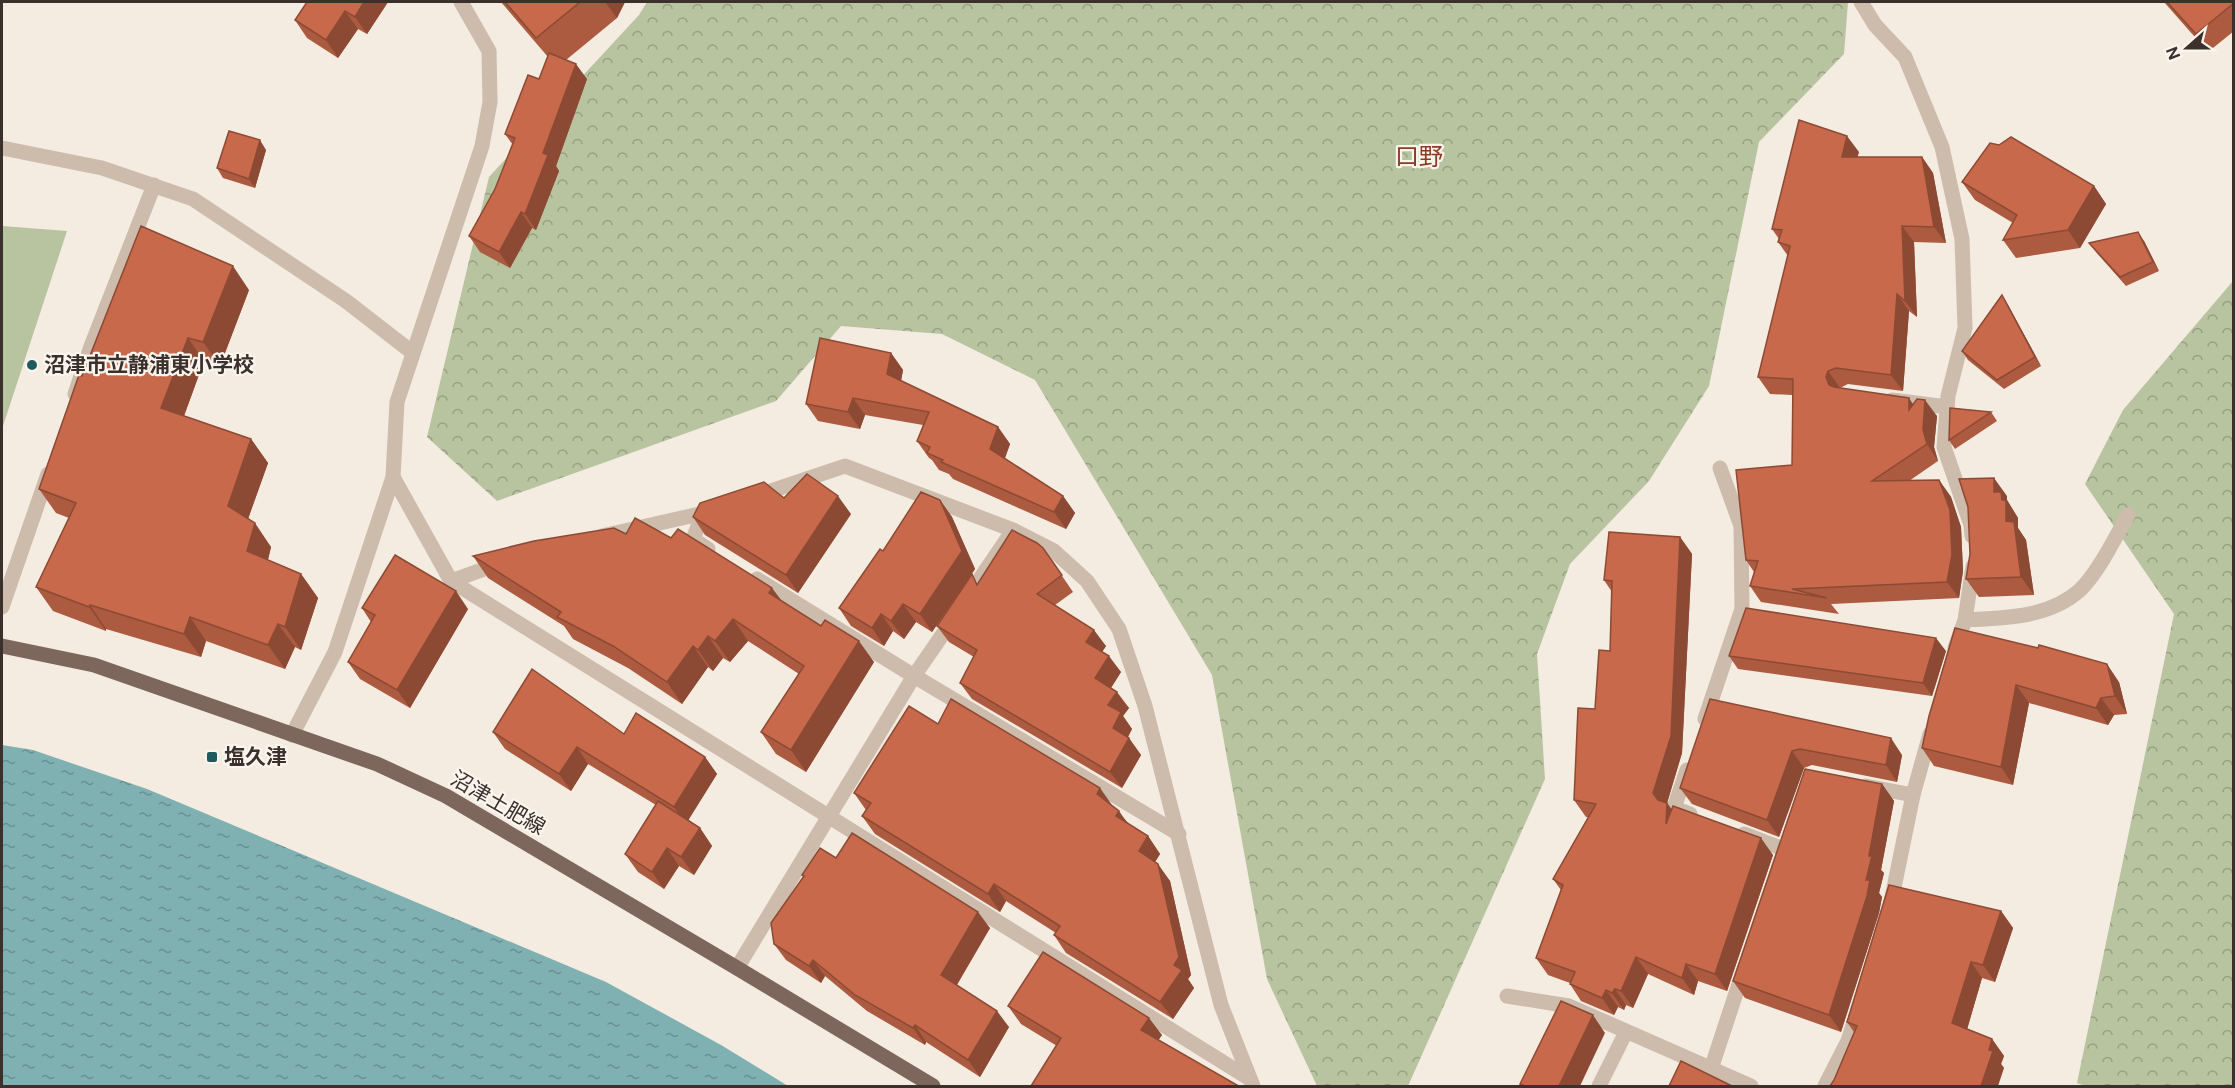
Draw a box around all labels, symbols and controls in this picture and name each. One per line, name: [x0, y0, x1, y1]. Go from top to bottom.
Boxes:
north arrow: [2157, 18, 2217, 78]
text: N: [2162, 44, 2185, 62]
district label: 口野: [1395, 142, 1443, 170]
place label: 沼津市立静浦東小学校: [44, 352, 254, 377]
marker: 沼津市立静浦東小学校: [25, 358, 39, 372]
place label: 塩久津: [224, 744, 287, 769]
marker: 塩久津: [205, 750, 219, 764]
street label: 沼津土肥線: [447, 765, 550, 840]

